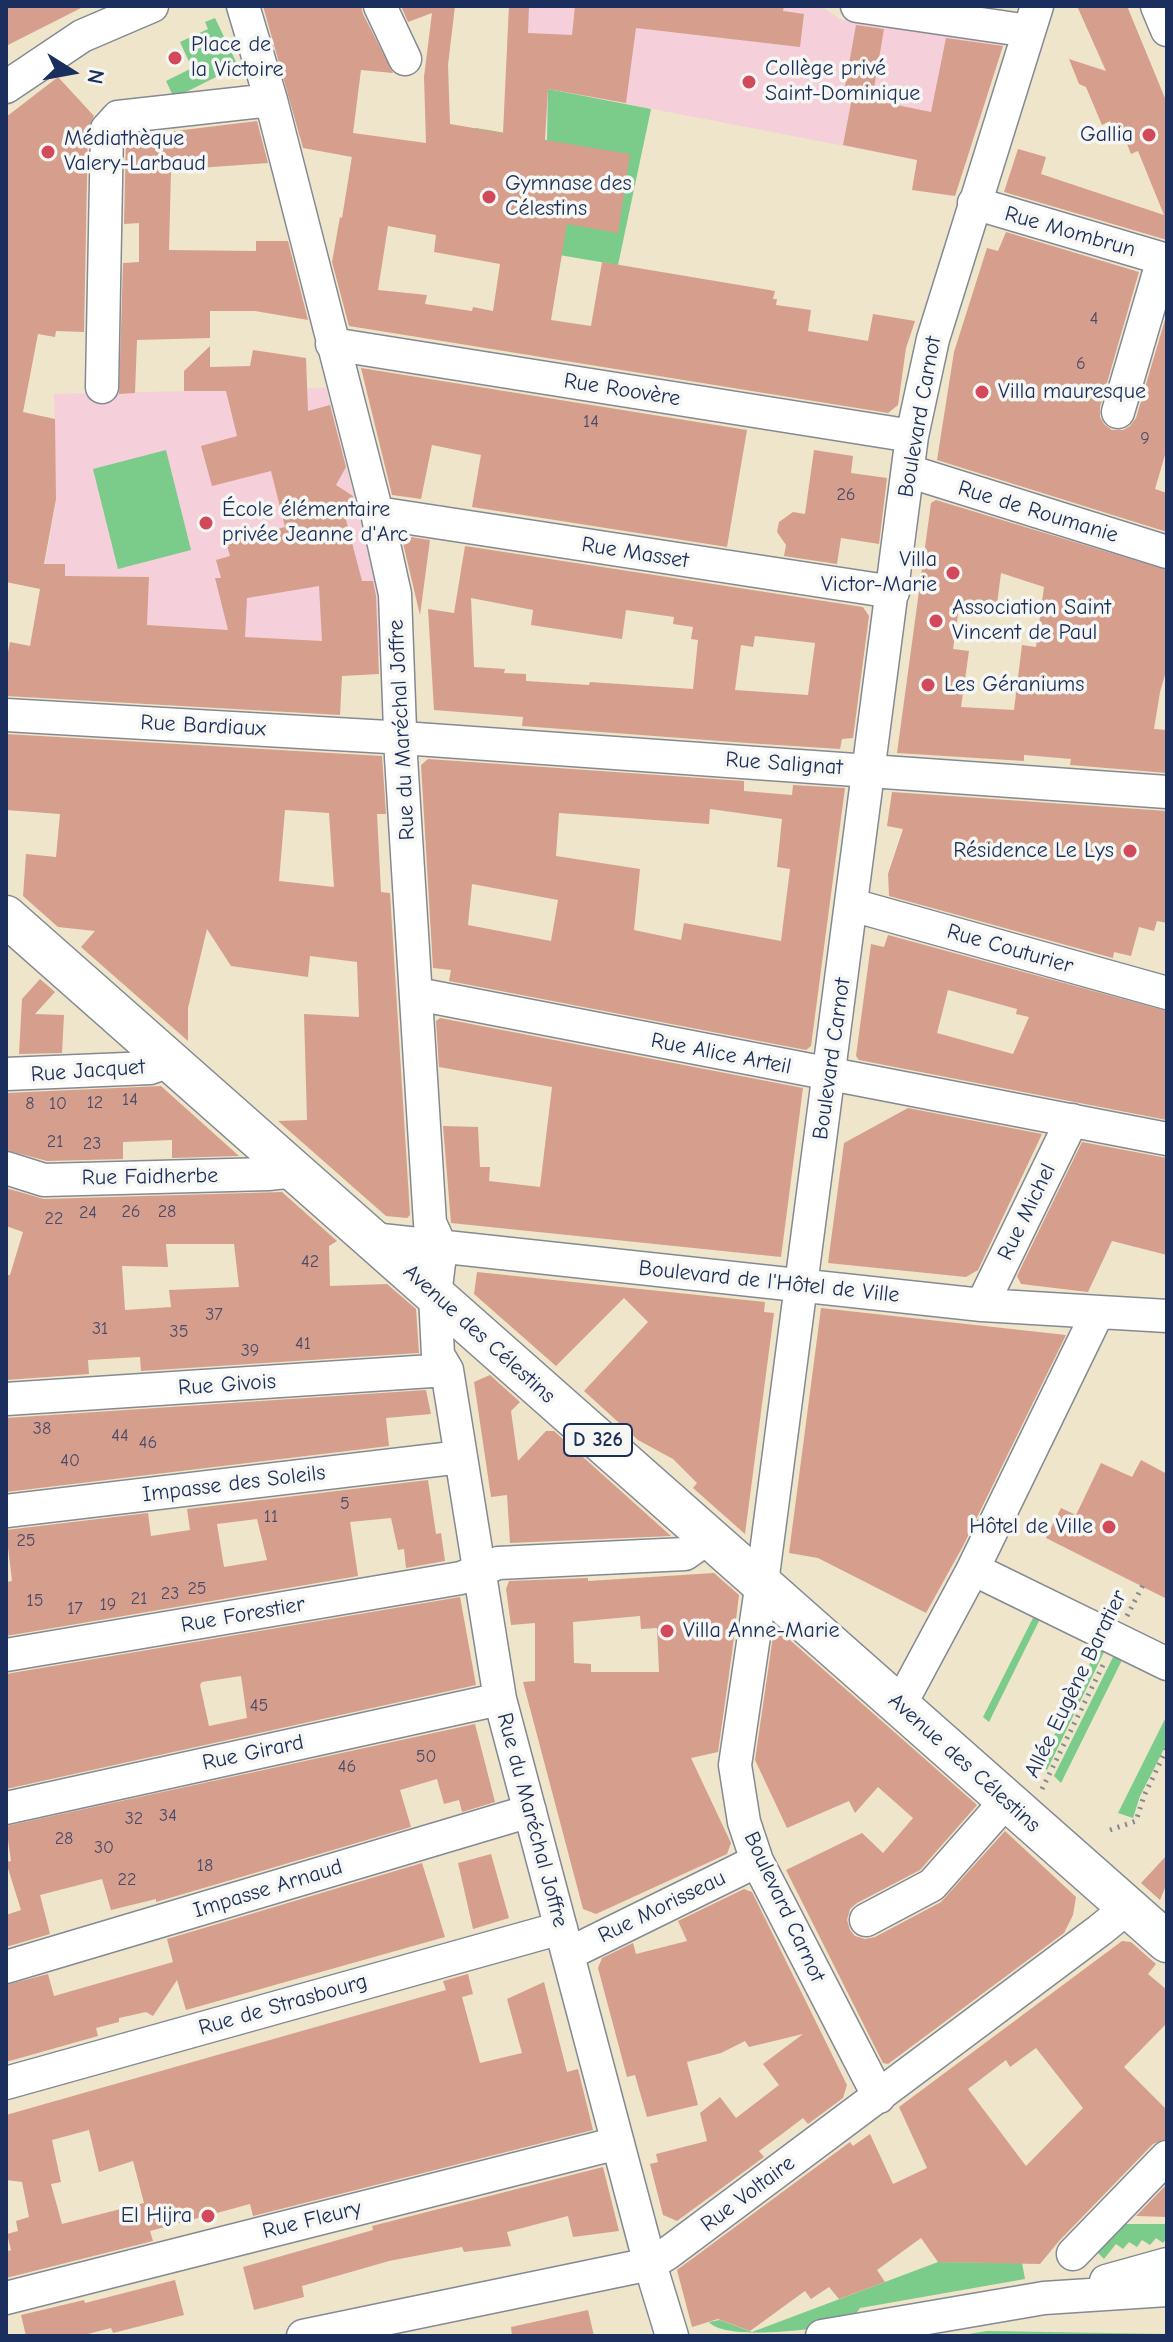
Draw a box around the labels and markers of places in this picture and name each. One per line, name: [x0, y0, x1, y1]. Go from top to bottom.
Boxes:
place label: Place de la Victoire: [191, 32, 284, 84]
marker: Place de la Victoire: [166, 49, 184, 67]
place label: Collège privé Saint-Dominique: [765, 56, 920, 108]
marker: Collège privé Saint-Dominique: [740, 73, 758, 91]
place label: Gallia: [1080, 122, 1133, 148]
place label: Médiathèque Valery-Larbaud: [64, 126, 206, 178]
marker: Gallia: [1140, 126, 1158, 144]
marker: Médiathèque Valery-Larbaud: [39, 143, 57, 161]
place label: Gymnase des Célestins: [505, 171, 632, 222]
marker: Gymnase des Célestins: [480, 188, 498, 206]
place label: Villa mauresque: [998, 379, 1146, 405]
marker: Villa mauresque: [973, 383, 991, 401]
place label: École élémentaire privée Jeanne d'Arc: [222, 497, 408, 548]
marker: École élémentaire privée Jeanne d'Arc: [197, 514, 215, 532]
place label: Villa Victor-Marie: [821, 547, 937, 598]
marker: Villa Victor-Marie: [944, 564, 962, 582]
place label: Association Saint Vincent de Paul: [952, 595, 1111, 646]
marker: Association Saint Vincent de Paul: [927, 612, 945, 630]
place label: Les Géraniums: [944, 672, 1084, 698]
marker: Les Géraniums: [919, 676, 937, 694]
place label: Résidence Le Lys: [953, 838, 1114, 864]
marker: Résidence Le Lys: [1121, 842, 1139, 860]
place label: Hôtel de Ville: [969, 1514, 1093, 1540]
marker: Hôtel de Ville: [1100, 1518, 1118, 1536]
place label: Villa Anne-Marie: [683, 1618, 840, 1644]
marker: Villa Anne-Marie: [658, 1622, 676, 1640]
place label: El Hijra: [121, 2203, 192, 2229]
marker: El Hijra: [199, 2207, 217, 2225]

